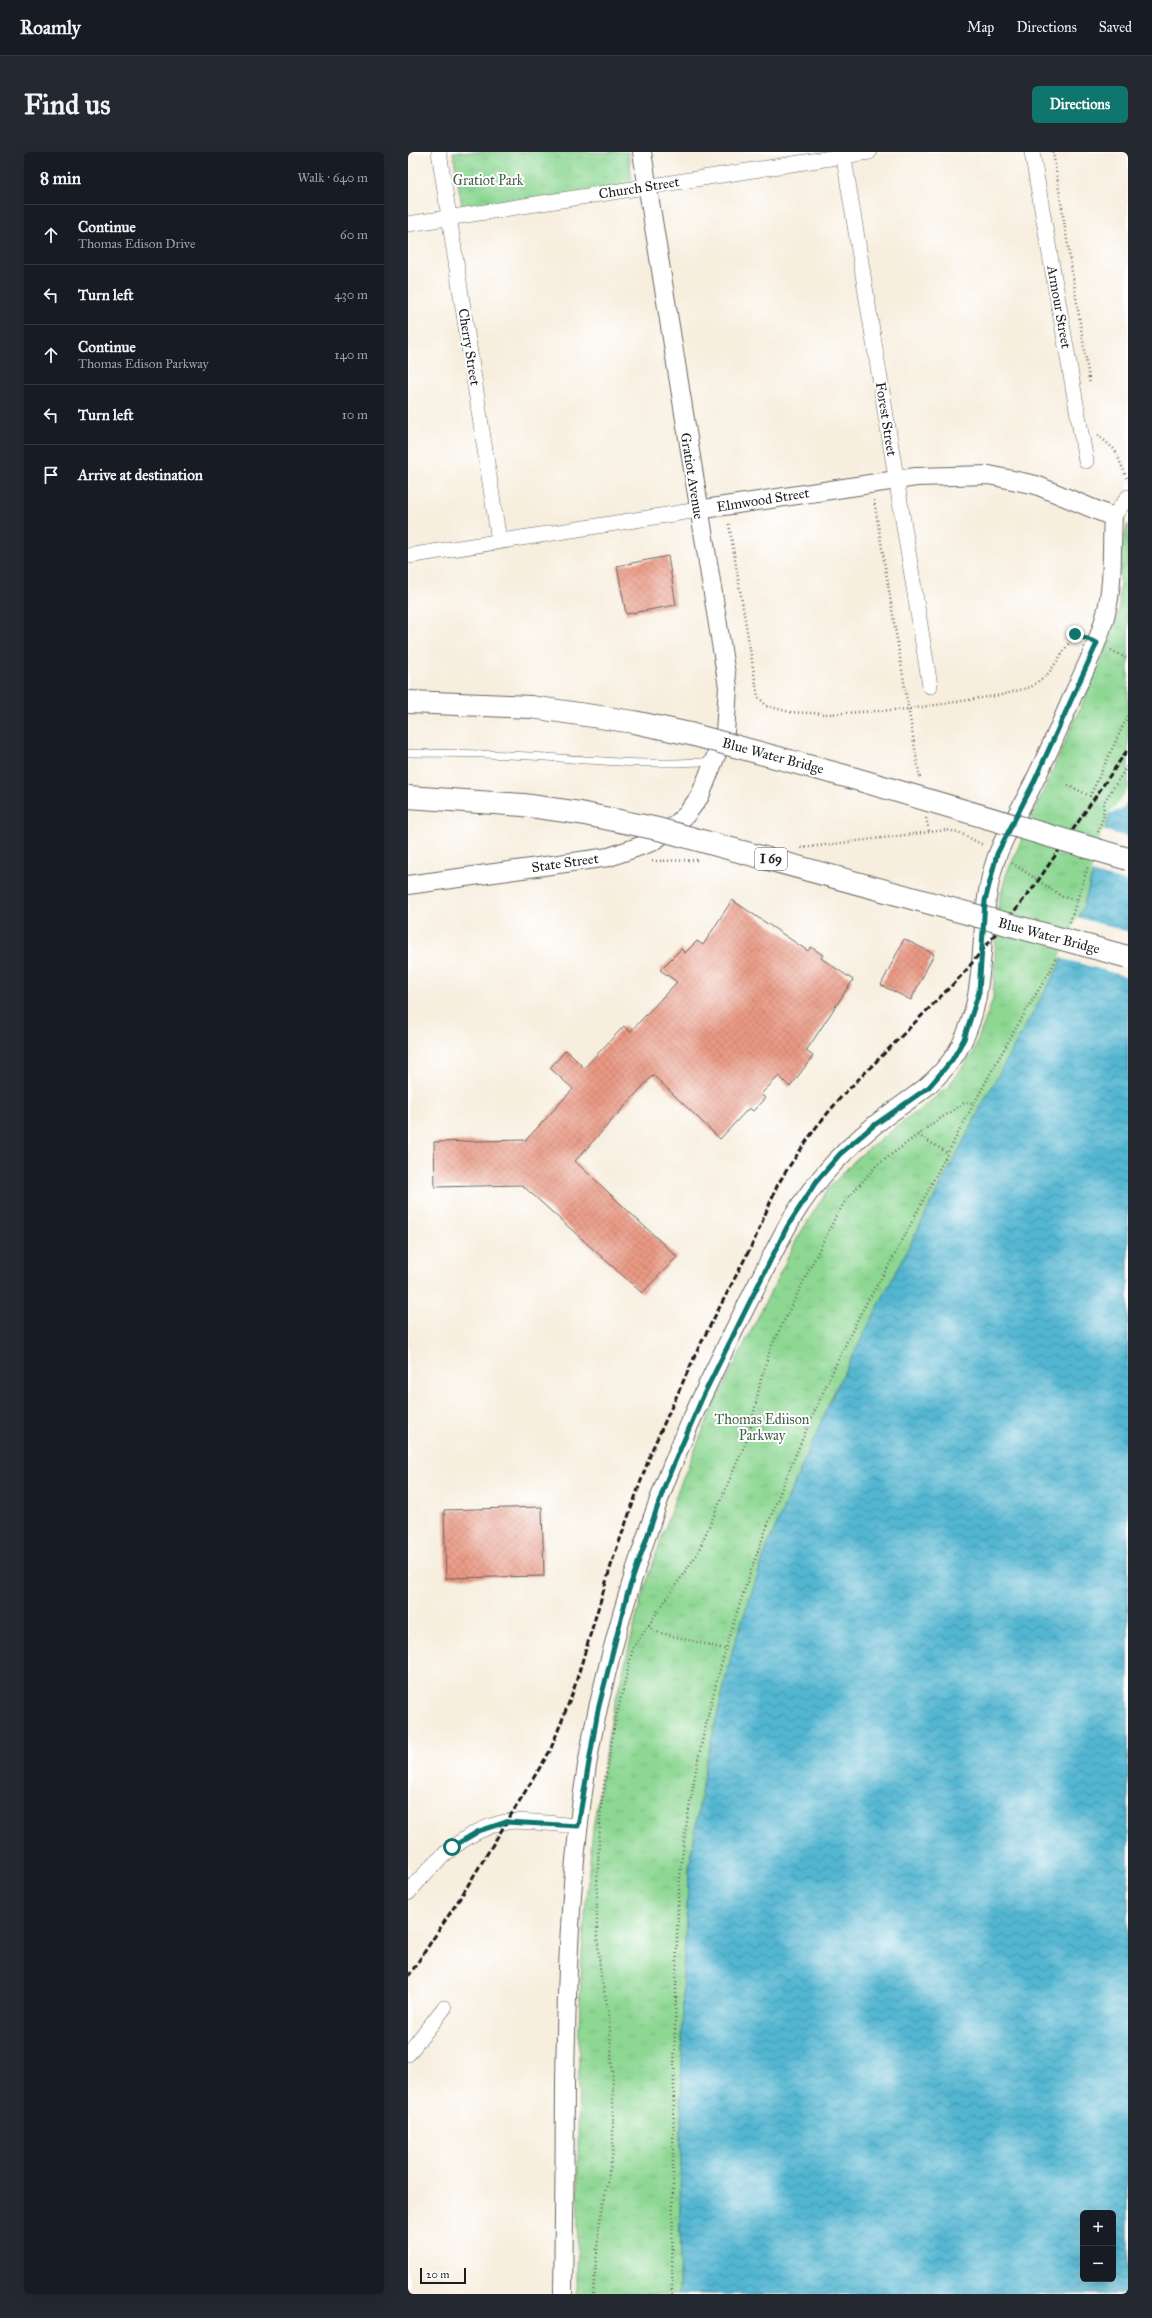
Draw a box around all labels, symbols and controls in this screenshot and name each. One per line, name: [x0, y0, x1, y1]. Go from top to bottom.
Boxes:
text: Roamly: [20, 16, 81, 39]
text: Map: [967, 19, 994, 36]
text: Directions: [1016, 19, 1077, 36]
text: Saved: [1099, 19, 1132, 36]
button: Directions: [1032, 86, 1128, 123]
text: Find us: [24, 87, 110, 122]
text: 8 min: [40, 168, 81, 189]
text: Walk · 640 m: [298, 170, 368, 186]
park label: Gratiot Park: [453, 172, 524, 189]
street label: Church Street: [597, 173, 681, 203]
text: Continue: [78, 218, 136, 236]
icon: ahead: [40, 224, 62, 246]
text: 60 m: [340, 227, 368, 243]
text: Thomas Edison Drive: [78, 236, 195, 252]
street label: Armour Street: [1043, 263, 1075, 350]
icon: left: [40, 284, 62, 306]
text: Turn left: [78, 286, 134, 304]
text: 430 m: [334, 287, 368, 303]
street label: Cherry Street: [455, 307, 483, 387]
text: Continue: [78, 338, 136, 356]
icon: ahead: [40, 344, 62, 366]
text: 140 m: [334, 347, 368, 363]
text: Thomas Edison Parkway: [78, 356, 209, 372]
street label: Forest Street: [872, 381, 900, 457]
icon: left: [40, 404, 62, 426]
text: Turn left: [78, 406, 134, 424]
text: 10 m: [342, 407, 368, 423]
street label: Gratiot Avenue: [677, 432, 707, 521]
icon: arrive: [40, 464, 62, 486]
text: Arrive at destination: [78, 466, 203, 484]
street label: Elmwood Street: [715, 484, 811, 516]
route end: [1066, 625, 1084, 643]
street label: Blue Water Bridge: [720, 734, 826, 778]
road number: I 69: [755, 848, 787, 870]
street label: State Street: [530, 850, 600, 876]
street label: Blue Water Bridge: [996, 914, 1102, 958]
park label: Thomas Ediison Parkway: [715, 1411, 810, 1444]
route start: [443, 1838, 461, 1856]
map controls: [1080, 2210, 1116, 2282]
button: +: [1080, 2210, 1116, 2246]
button: −: [1080, 2246, 1116, 2282]
scale bar: [420, 2266, 466, 2285]
text: 20 m: [426, 2268, 449, 2281]

